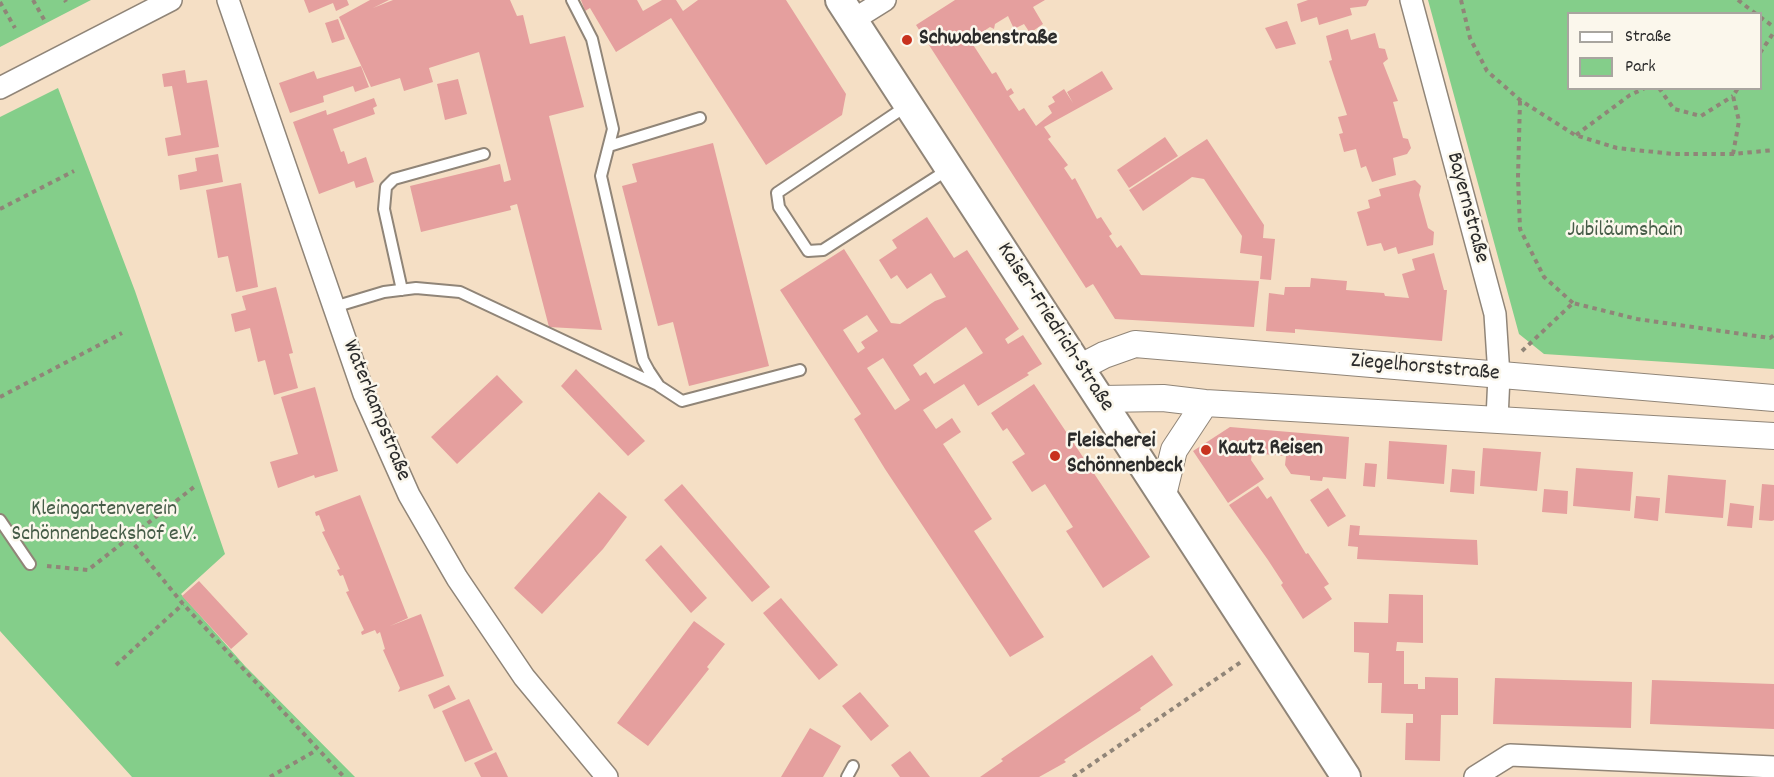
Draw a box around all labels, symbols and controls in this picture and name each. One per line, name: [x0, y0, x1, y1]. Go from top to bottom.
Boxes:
legend: [1567, 12, 1762, 90]
text: Straße: [1625, 25, 1671, 50]
place label: Schwabenstraße: [919, 27, 1057, 53]
marker: Schwabenstraße: [900, 33, 914, 47]
text: Park: [1625, 55, 1656, 80]
street label: Bayernstraße: [1439, 150, 1493, 266]
park label: Jubiläumshain: [1567, 219, 1683, 245]
street label: Kaiser-Friedrich-Straße: [990, 239, 1118, 417]
street label: Waterkampstraße: [335, 337, 415, 485]
street label: Ziegelhorststraße: [1349, 349, 1501, 389]
place label: Fleischerei Schönnenbeck: [1067, 430, 1183, 482]
place label: Kautz Reisen: [1218, 437, 1323, 463]
marker: Kautz Reisen: [1199, 443, 1213, 457]
marker: Fleischerei Schönnenbeck: [1048, 449, 1062, 463]
park label: Kleingartenverein Schönnenbeckshof e.V.: [11, 498, 197, 550]

